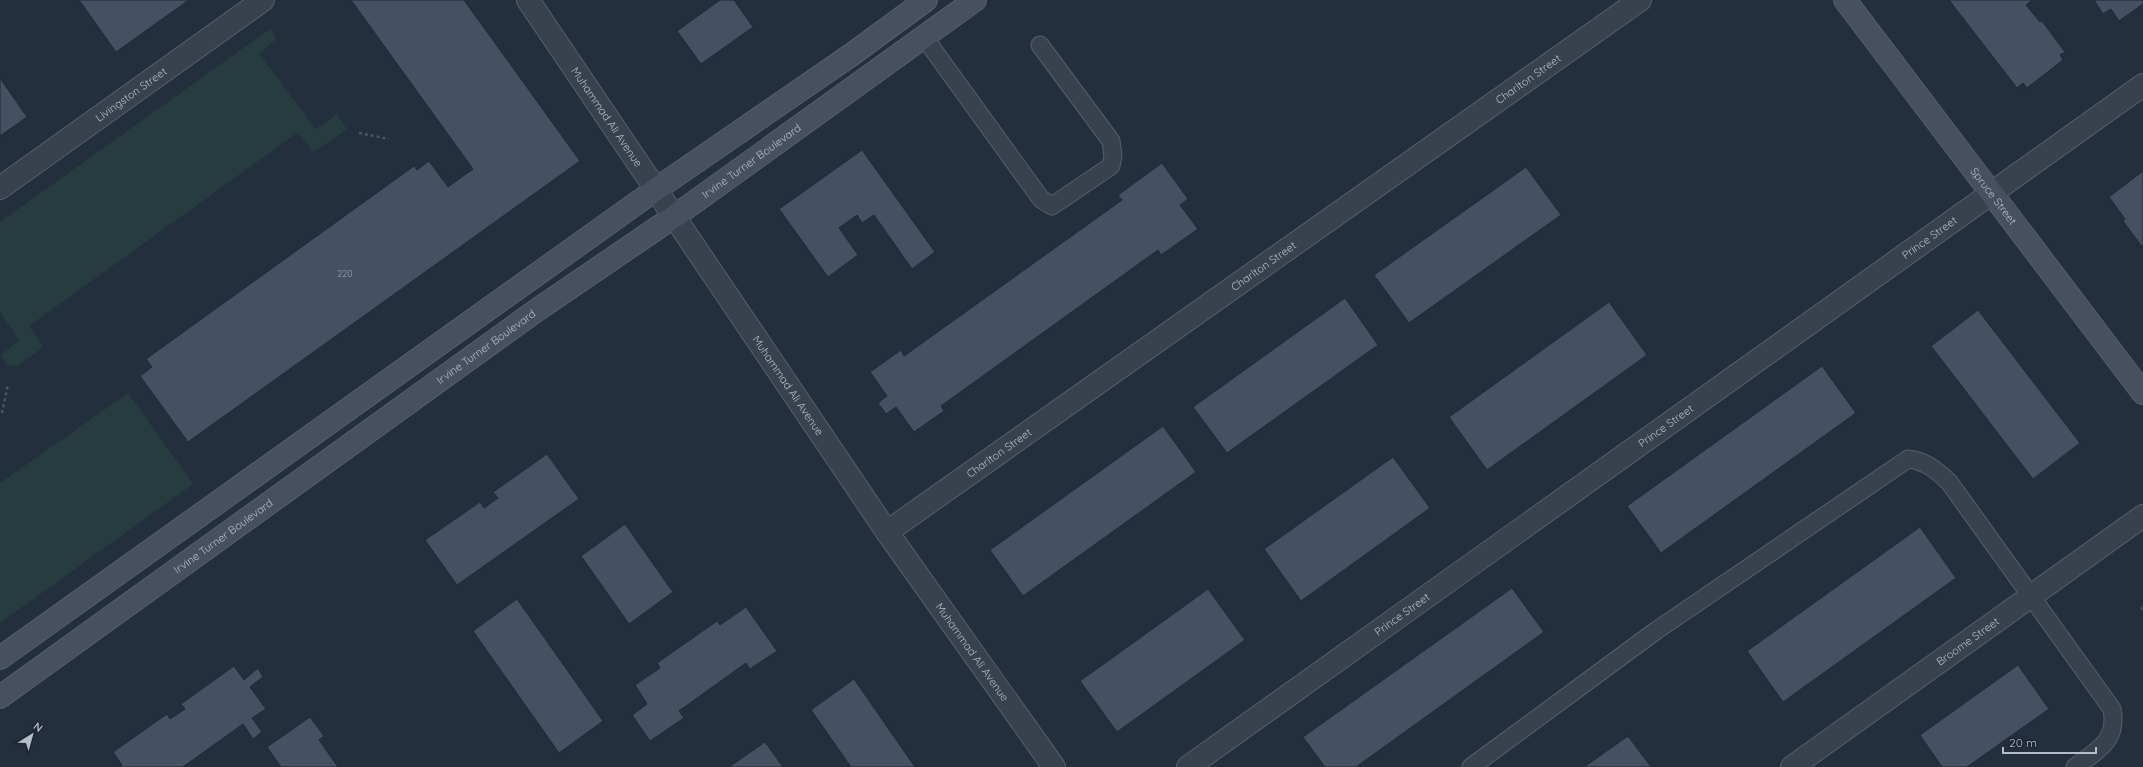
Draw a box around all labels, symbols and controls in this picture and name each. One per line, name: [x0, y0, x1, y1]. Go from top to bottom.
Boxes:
street label: Charlton Street: [1493, 51, 1564, 107]
street label: Livingston Street: [93, 64, 170, 125]
street label: Muhammad Ali Avenue: [568, 64, 646, 169]
street label: Irvine Turner Boulevard: [699, 121, 804, 201]
street label: Spruce Street: [1967, 165, 2020, 228]
street label: Prince Street: [1899, 213, 1960, 262]
street label: Charlton Street: [1228, 238, 1299, 294]
house number: 220: [337, 268, 353, 279]
street label: Irvine Turner Boulevard: [434, 306, 538, 387]
street label: Muhammad Ali Avenue: [749, 333, 827, 438]
street label: Prince Street: [1635, 401, 1696, 450]
street label: Charlton Street: [964, 425, 1034, 481]
street label: Irvine Turner Boulevard: [171, 496, 275, 577]
street label: Prince Street: [1372, 590, 1433, 639]
street label: Muhammad Ali Avenue: [933, 600, 1012, 704]
street label: Broome Street: [1934, 614, 2002, 669]
north arrow: [12, 715, 52, 755]
text: N: [31, 719, 45, 735]
scale bar: [2003, 729, 2096, 755]
text: 20 m: [2009, 735, 2037, 750]

